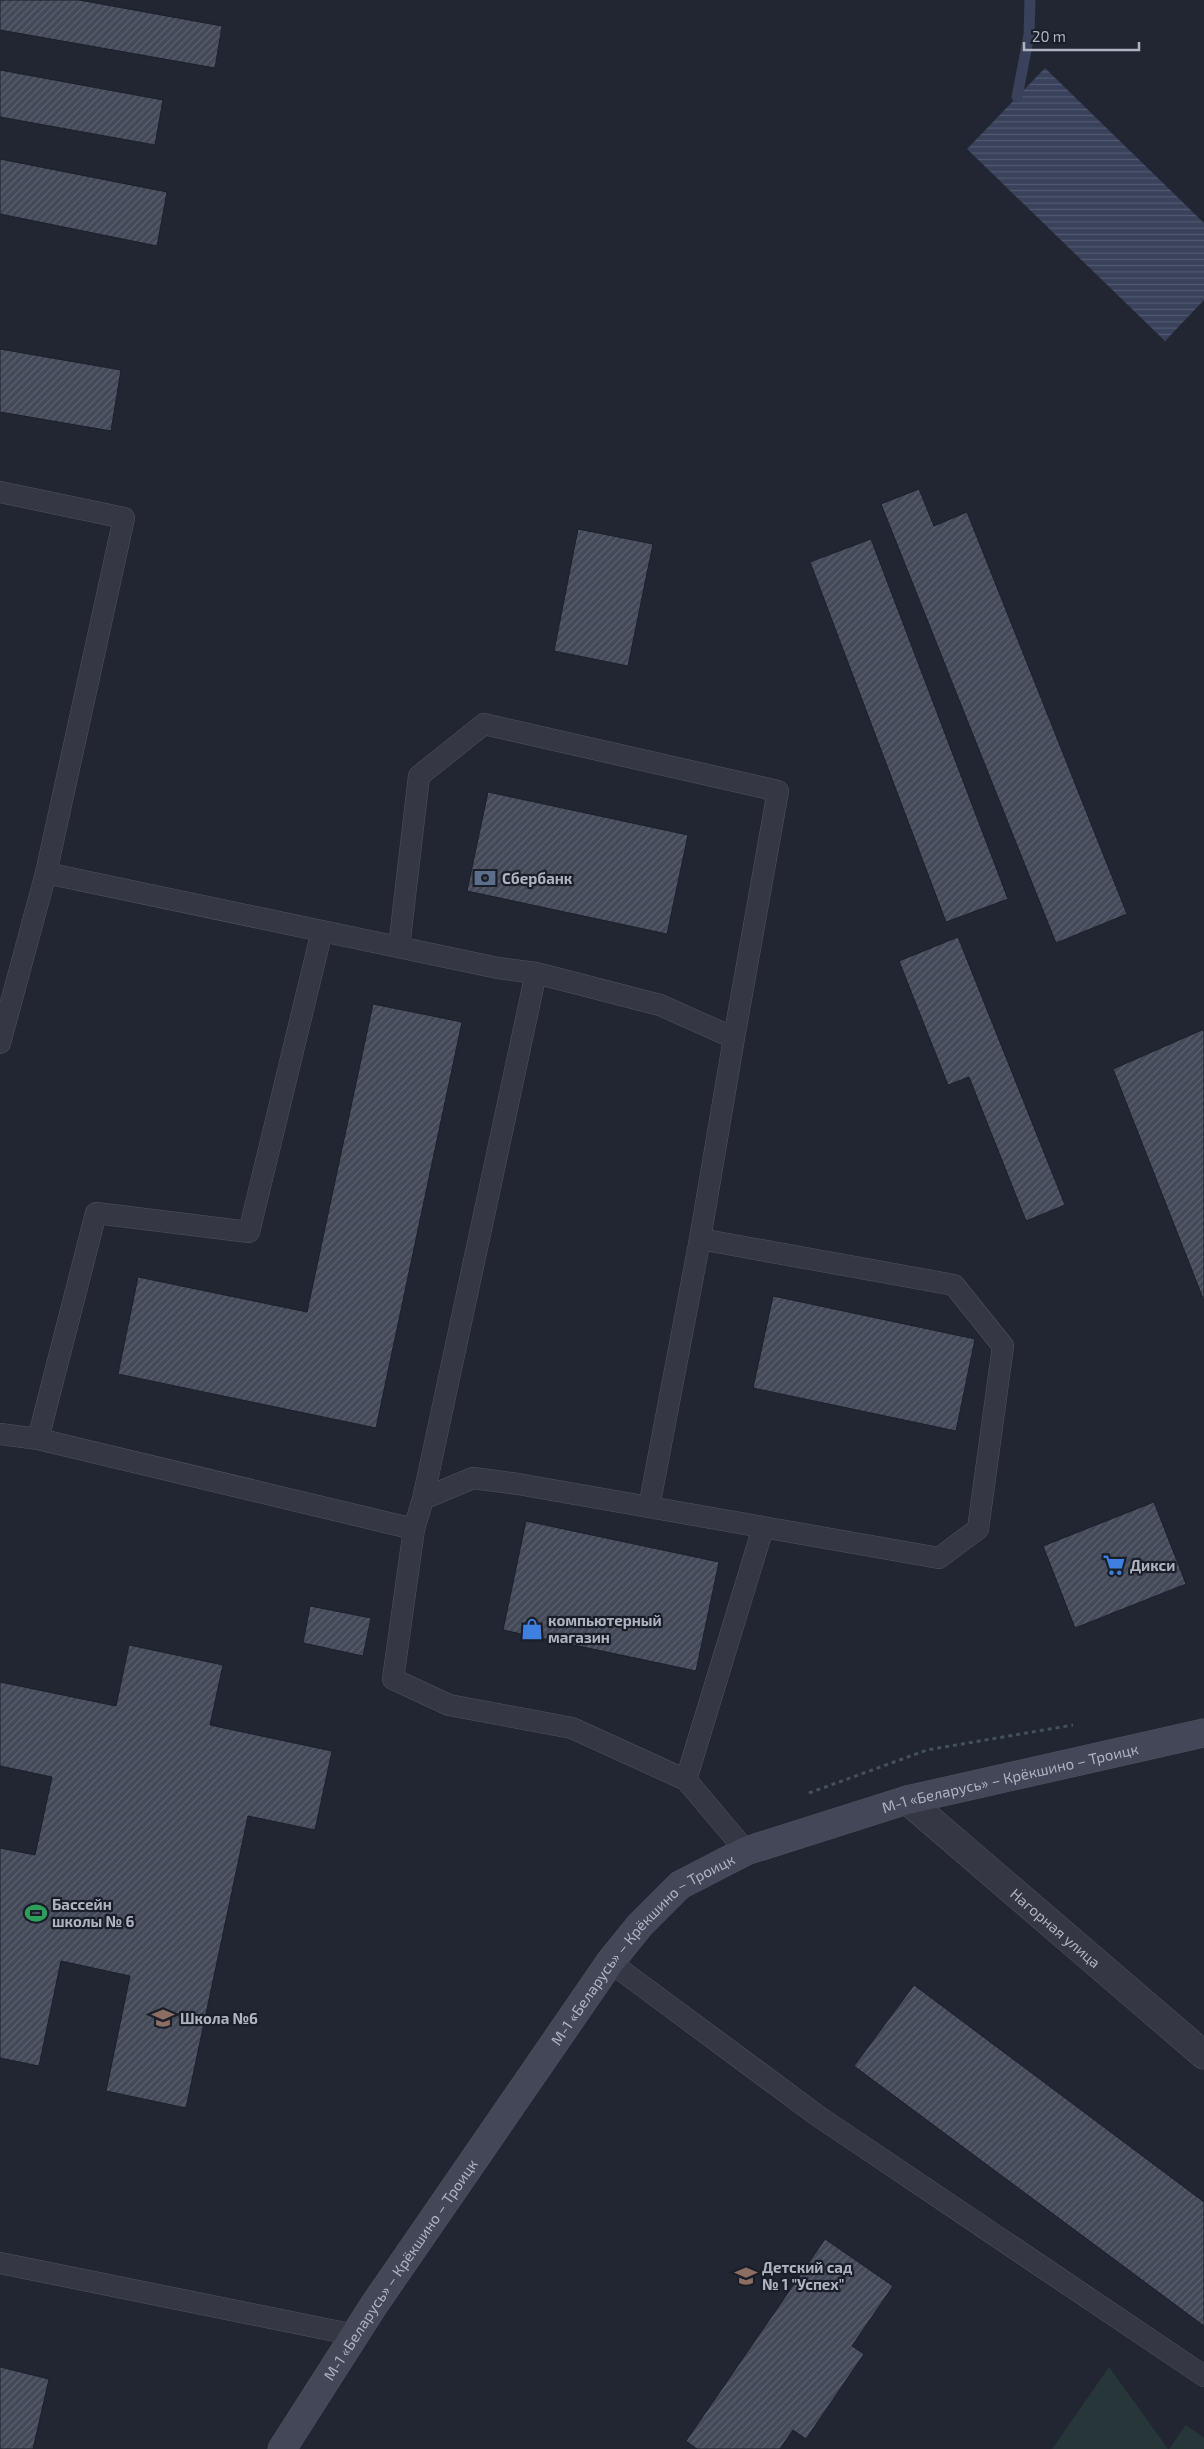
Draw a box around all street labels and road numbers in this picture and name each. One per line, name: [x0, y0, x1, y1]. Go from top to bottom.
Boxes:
street label: М-1 «Беларусь» – Крёкшино – Троицк: [880, 1739, 1140, 1816]
street label: М-1 «Беларусь» – Крёкшино – Троицк: [547, 1850, 737, 2048]
street label: Нагорная улица: [1007, 1884, 1104, 1971]
street label: М-1 «Беларусь» – Крёкшино – Троицк: [319, 2155, 481, 2383]

